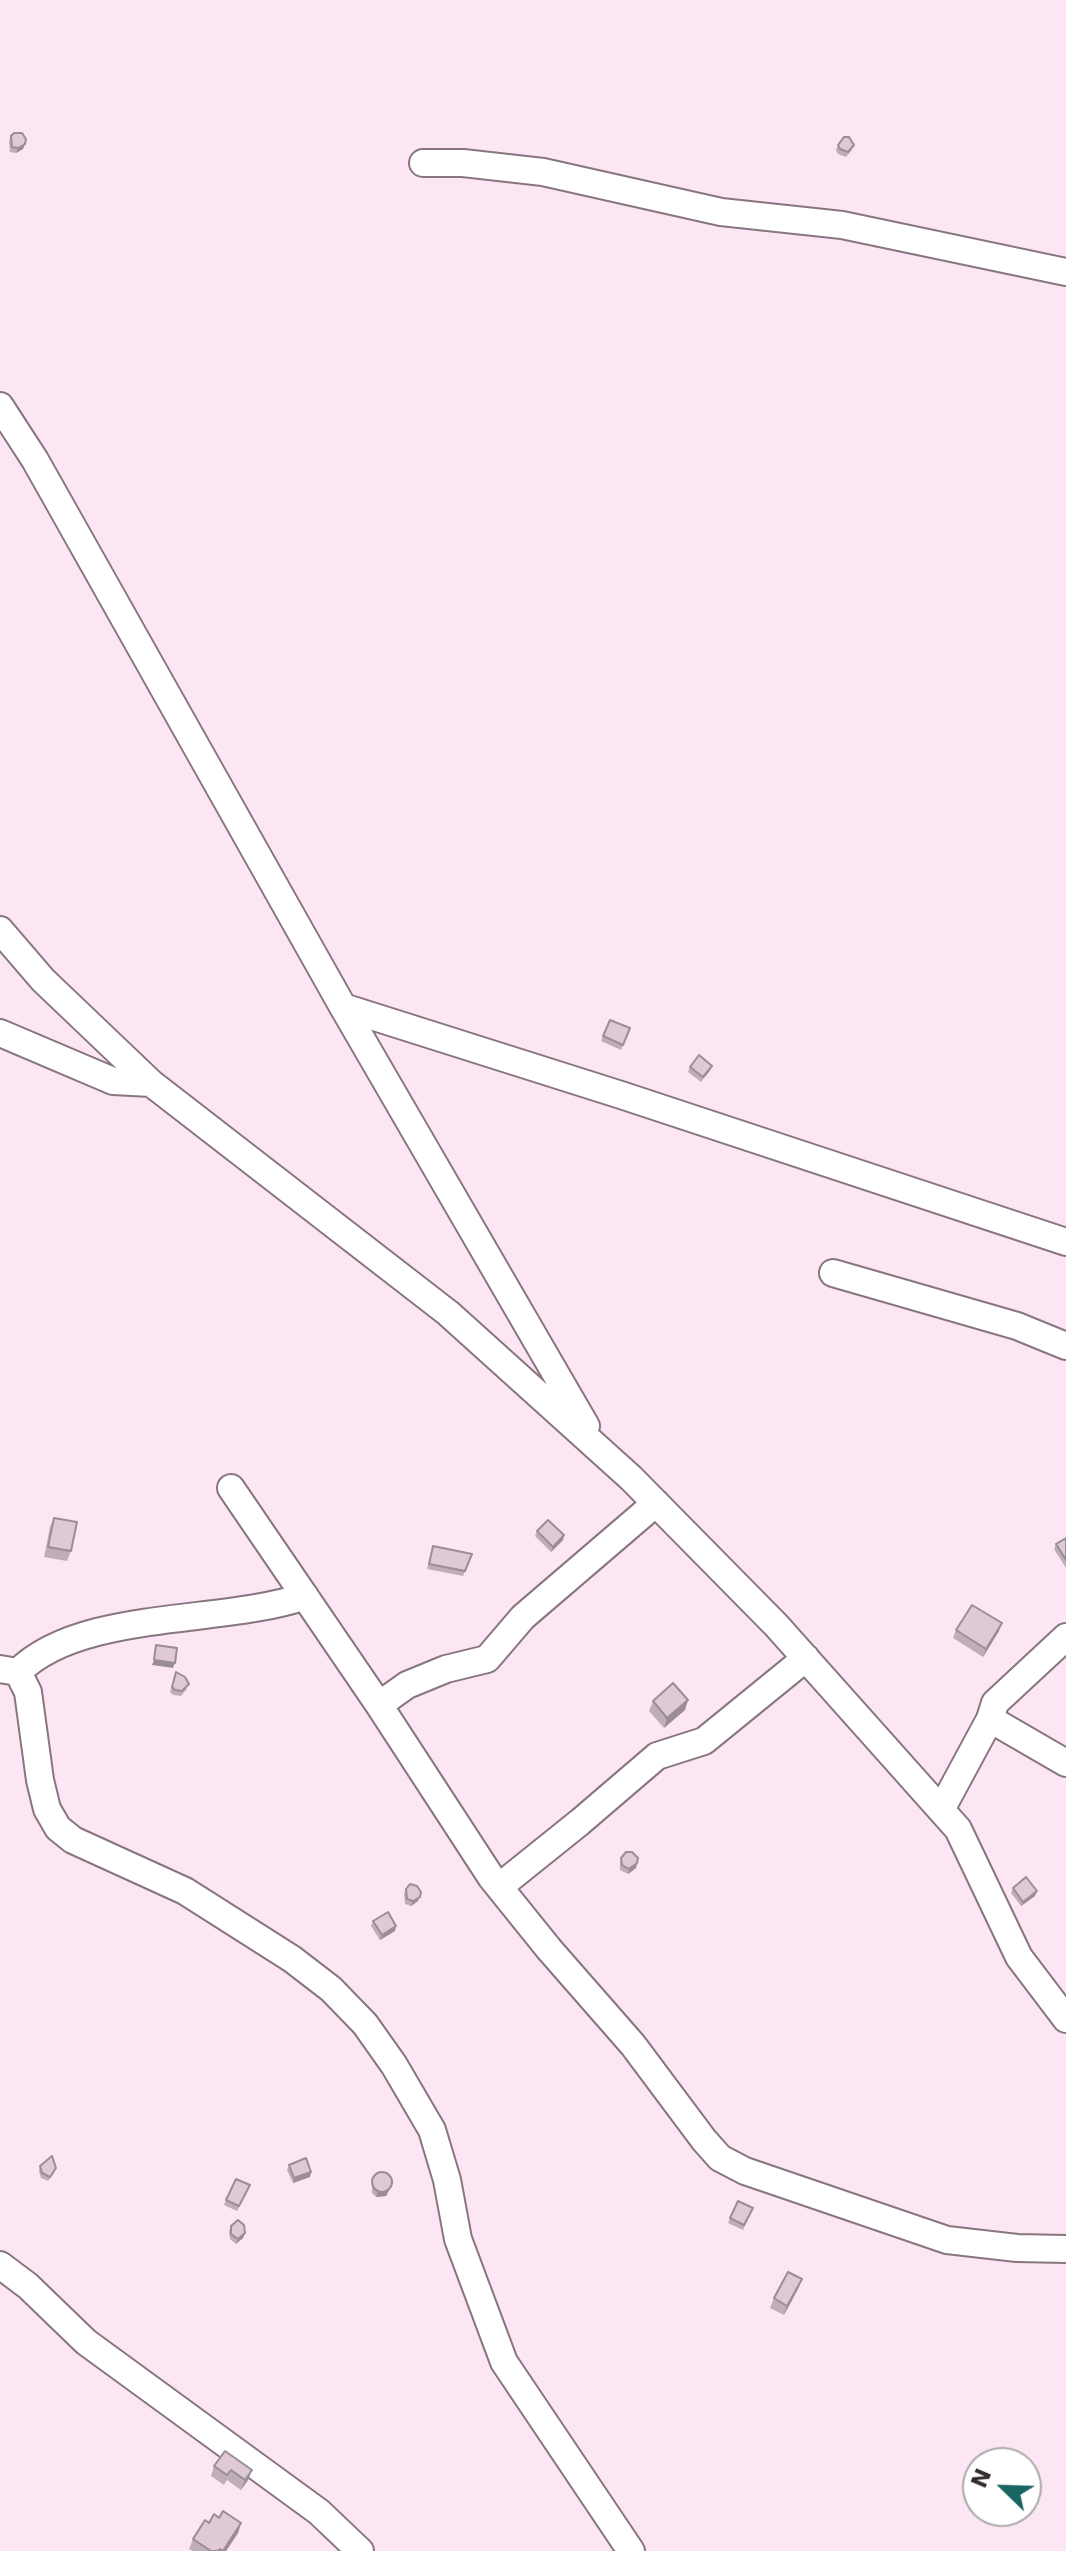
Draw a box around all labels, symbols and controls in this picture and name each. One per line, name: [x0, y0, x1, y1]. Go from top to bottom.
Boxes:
north arrow: [962, 2447, 1042, 2527]
text: N: [966, 2465, 996, 2492]

